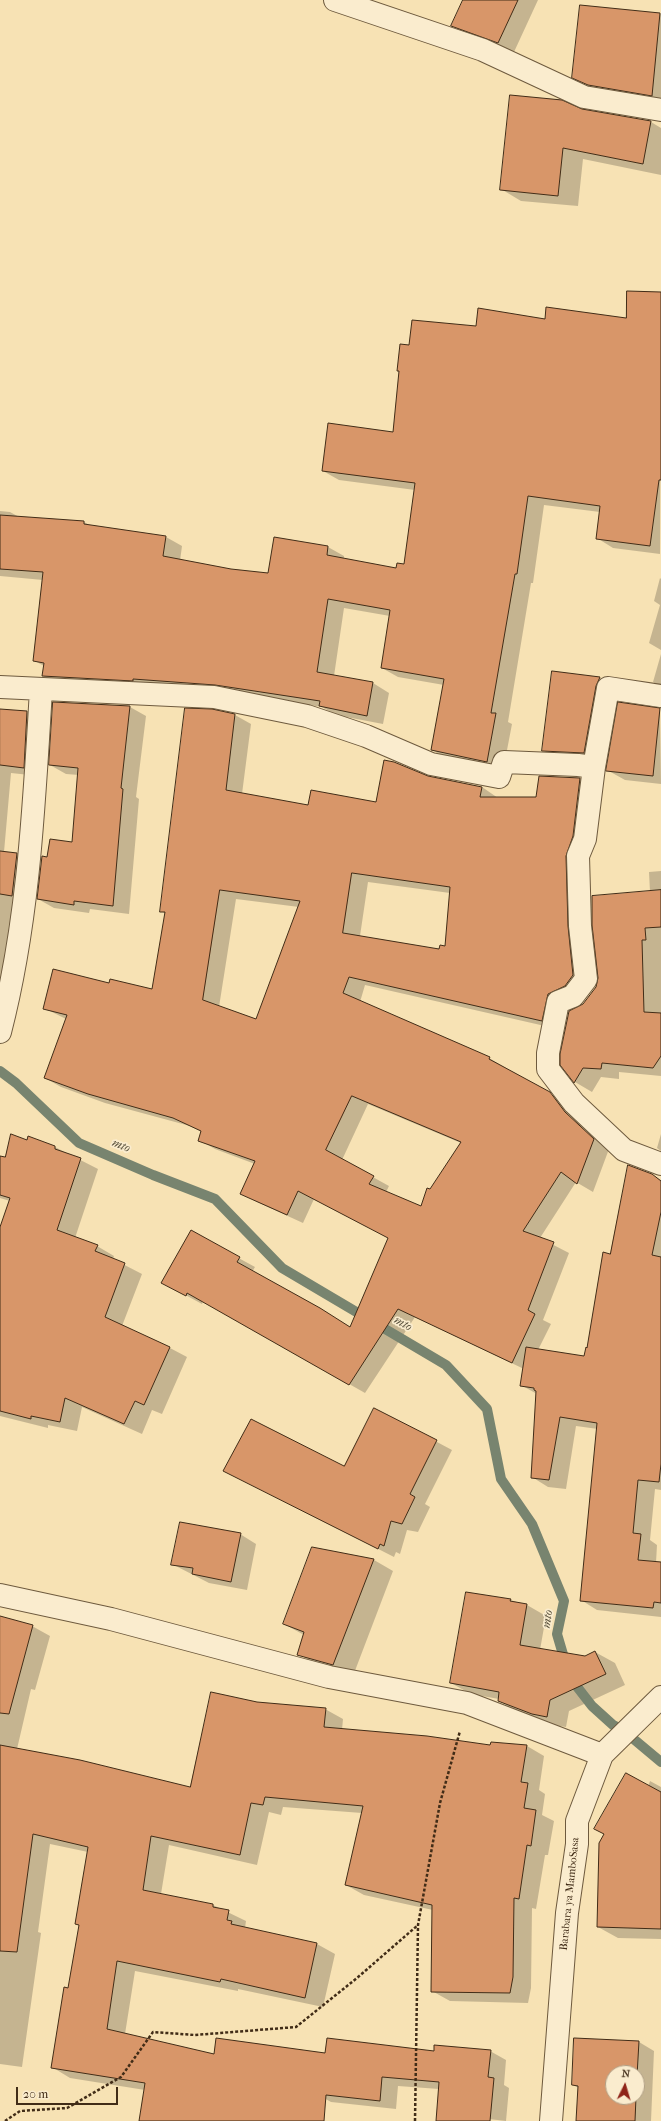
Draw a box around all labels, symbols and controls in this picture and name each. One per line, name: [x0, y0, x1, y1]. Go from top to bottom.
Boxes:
water label: mto: [110, 1136, 132, 1156]
water label: mto: [391, 1313, 415, 1335]
water label: mto: [539, 1609, 557, 1629]
street label: Barabara ya MamboSasa: [557, 1837, 583, 1951]
north arrow: [605, 2065, 645, 2105]
text: N: [621, 2067, 631, 2080]
scale bar: [18, 2079, 120, 2105]
text: 20 m: [23, 2087, 48, 2101]

